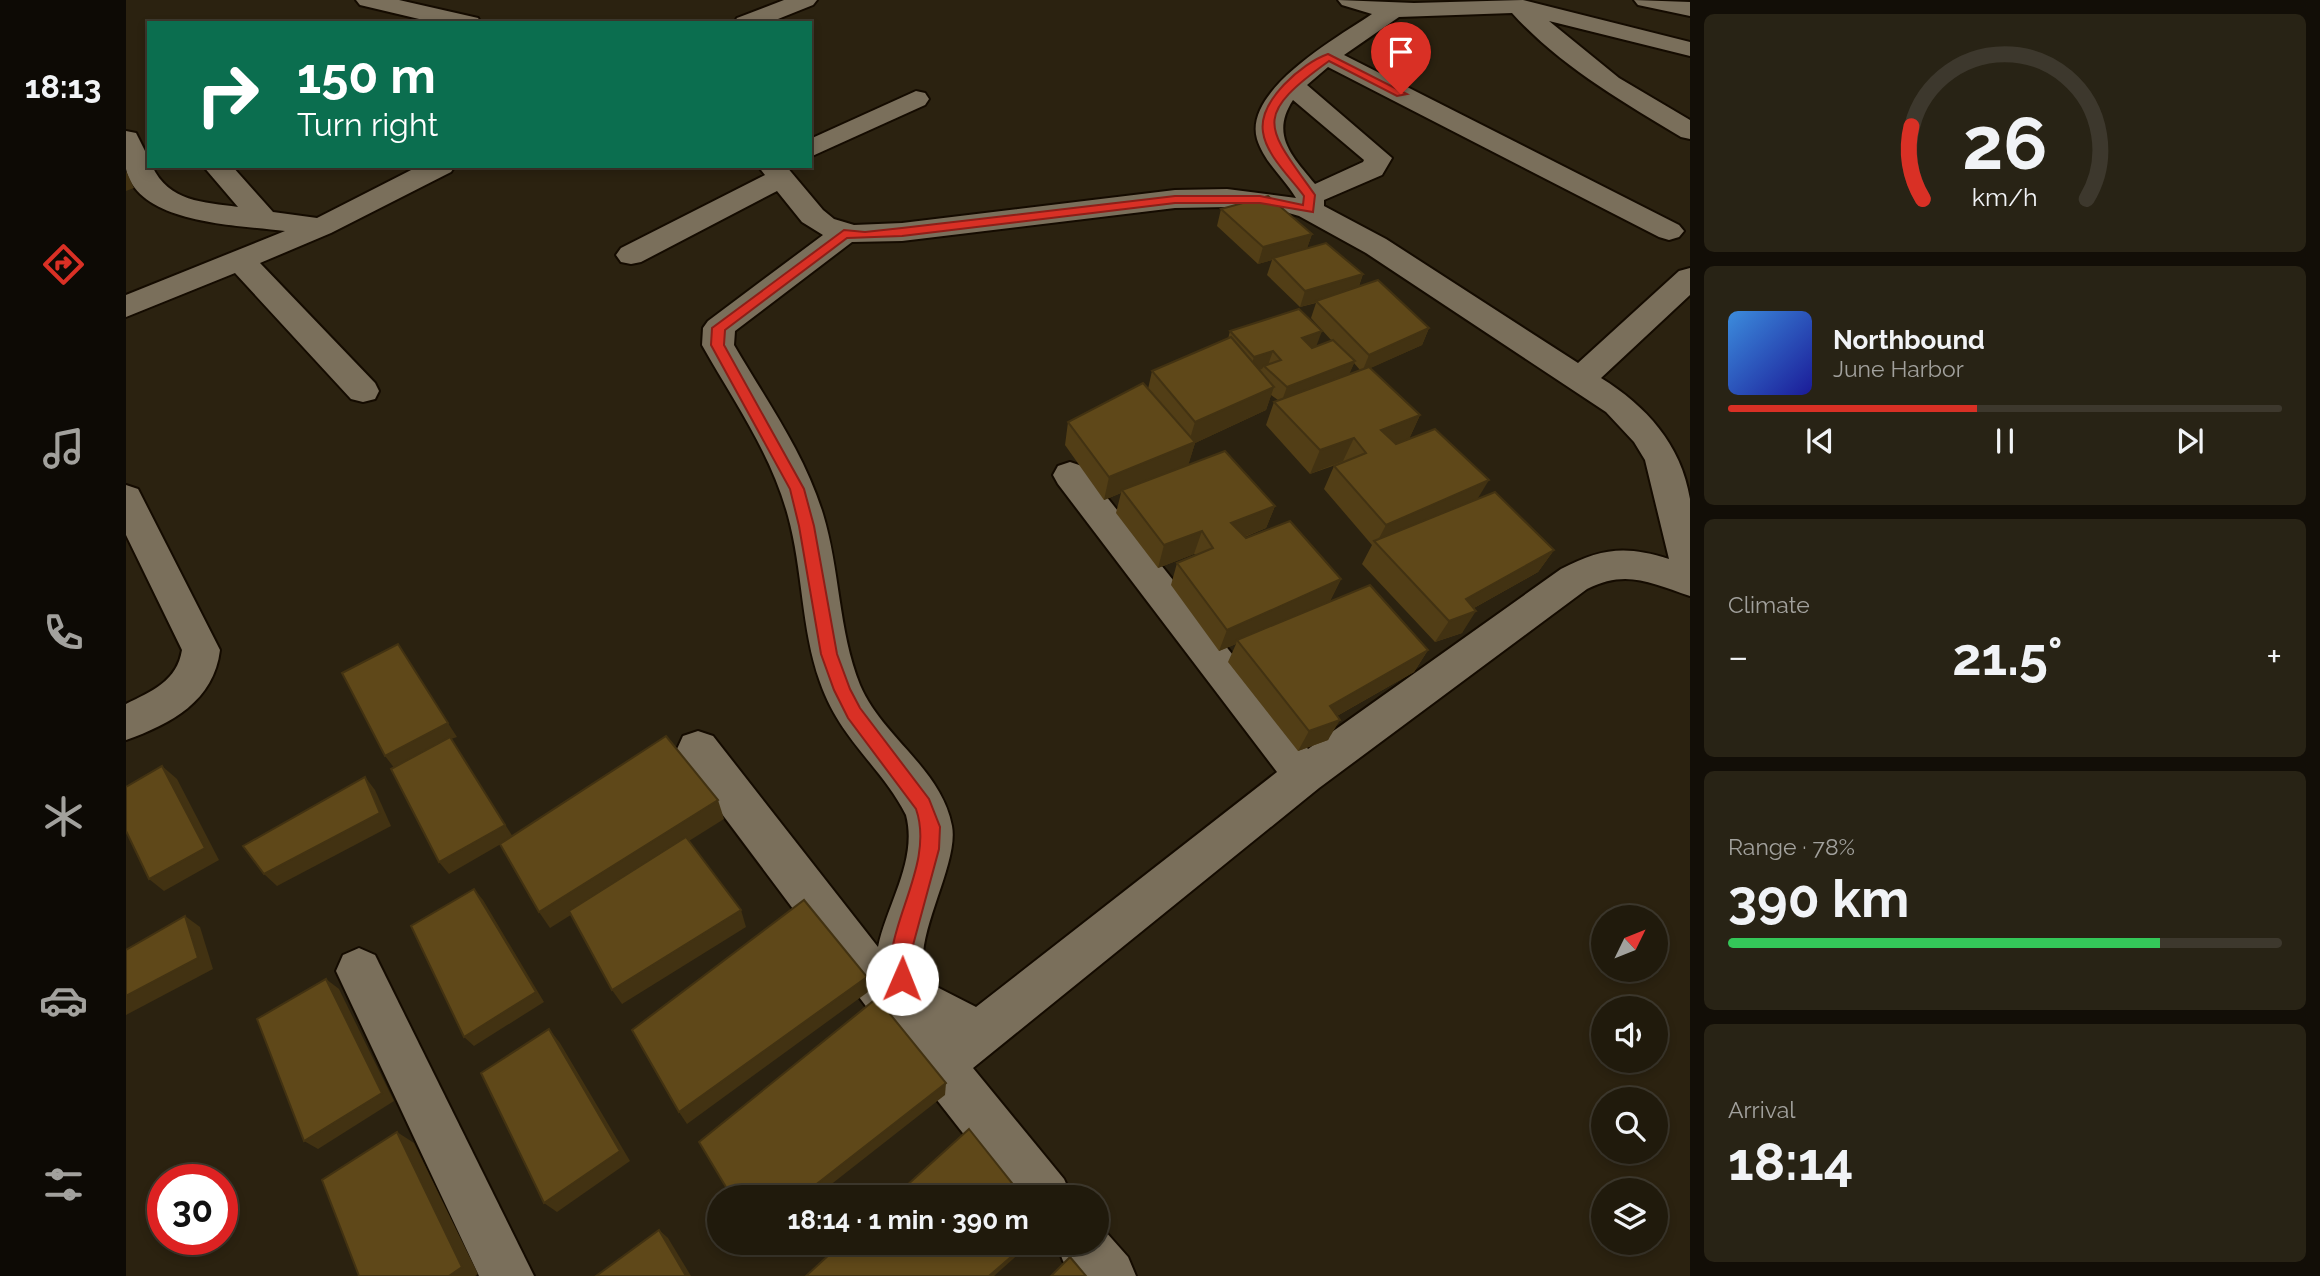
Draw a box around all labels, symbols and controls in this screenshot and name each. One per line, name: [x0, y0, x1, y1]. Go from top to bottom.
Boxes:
pin: [1371, 22, 1431, 94]
icon: arrive: [1382, 33, 1420, 71]
text: 150 m: [297, 47, 436, 104]
icon: right: [182, 49, 273, 140]
text: 18:13: [25, 68, 101, 105]
text: 26: [1962, 102, 2048, 187]
text: Turn right: [297, 106, 438, 143]
text: km/h: [1972, 182, 2038, 212]
icon: directions: [39, 240, 88, 289]
text: Northbound: [1833, 325, 1985, 355]
text: June Harbor: [1833, 355, 1964, 382]
icon: previous: [1801, 422, 1839, 460]
icon: pause: [1986, 422, 2024, 460]
icon: next: [2171, 422, 2209, 460]
icon: music: [39, 424, 88, 473]
text: Climate: [1728, 591, 1810, 618]
icon: phone: [39, 608, 88, 657]
text: 21.5°: [1952, 626, 2063, 687]
text: −: [1728, 634, 1748, 679]
text: +: [2266, 634, 2282, 679]
icon: climate: [39, 792, 88, 841]
text: Range · 78%: [1728, 833, 1855, 860]
text: 390 km: [1728, 868, 1909, 929]
north arrow: [1591, 905, 1668, 982]
map controls: [1591, 905, 1668, 1255]
position arrow: [865, 942, 939, 1016]
icon: car: [39, 976, 88, 1025]
button: sound: [1591, 996, 1668, 1073]
button: search: [1591, 1087, 1668, 1164]
text: Arrival: [1728, 1096, 1795, 1123]
text: 18:14: [1728, 1131, 1853, 1192]
icon: filters: [39, 1160, 88, 1209]
speed limit sign: 30: [147, 1164, 238, 1255]
button: layers: [1591, 1178, 1668, 1255]
text: 18:14 · 1 min · 390 m: [787, 1205, 1029, 1235]

